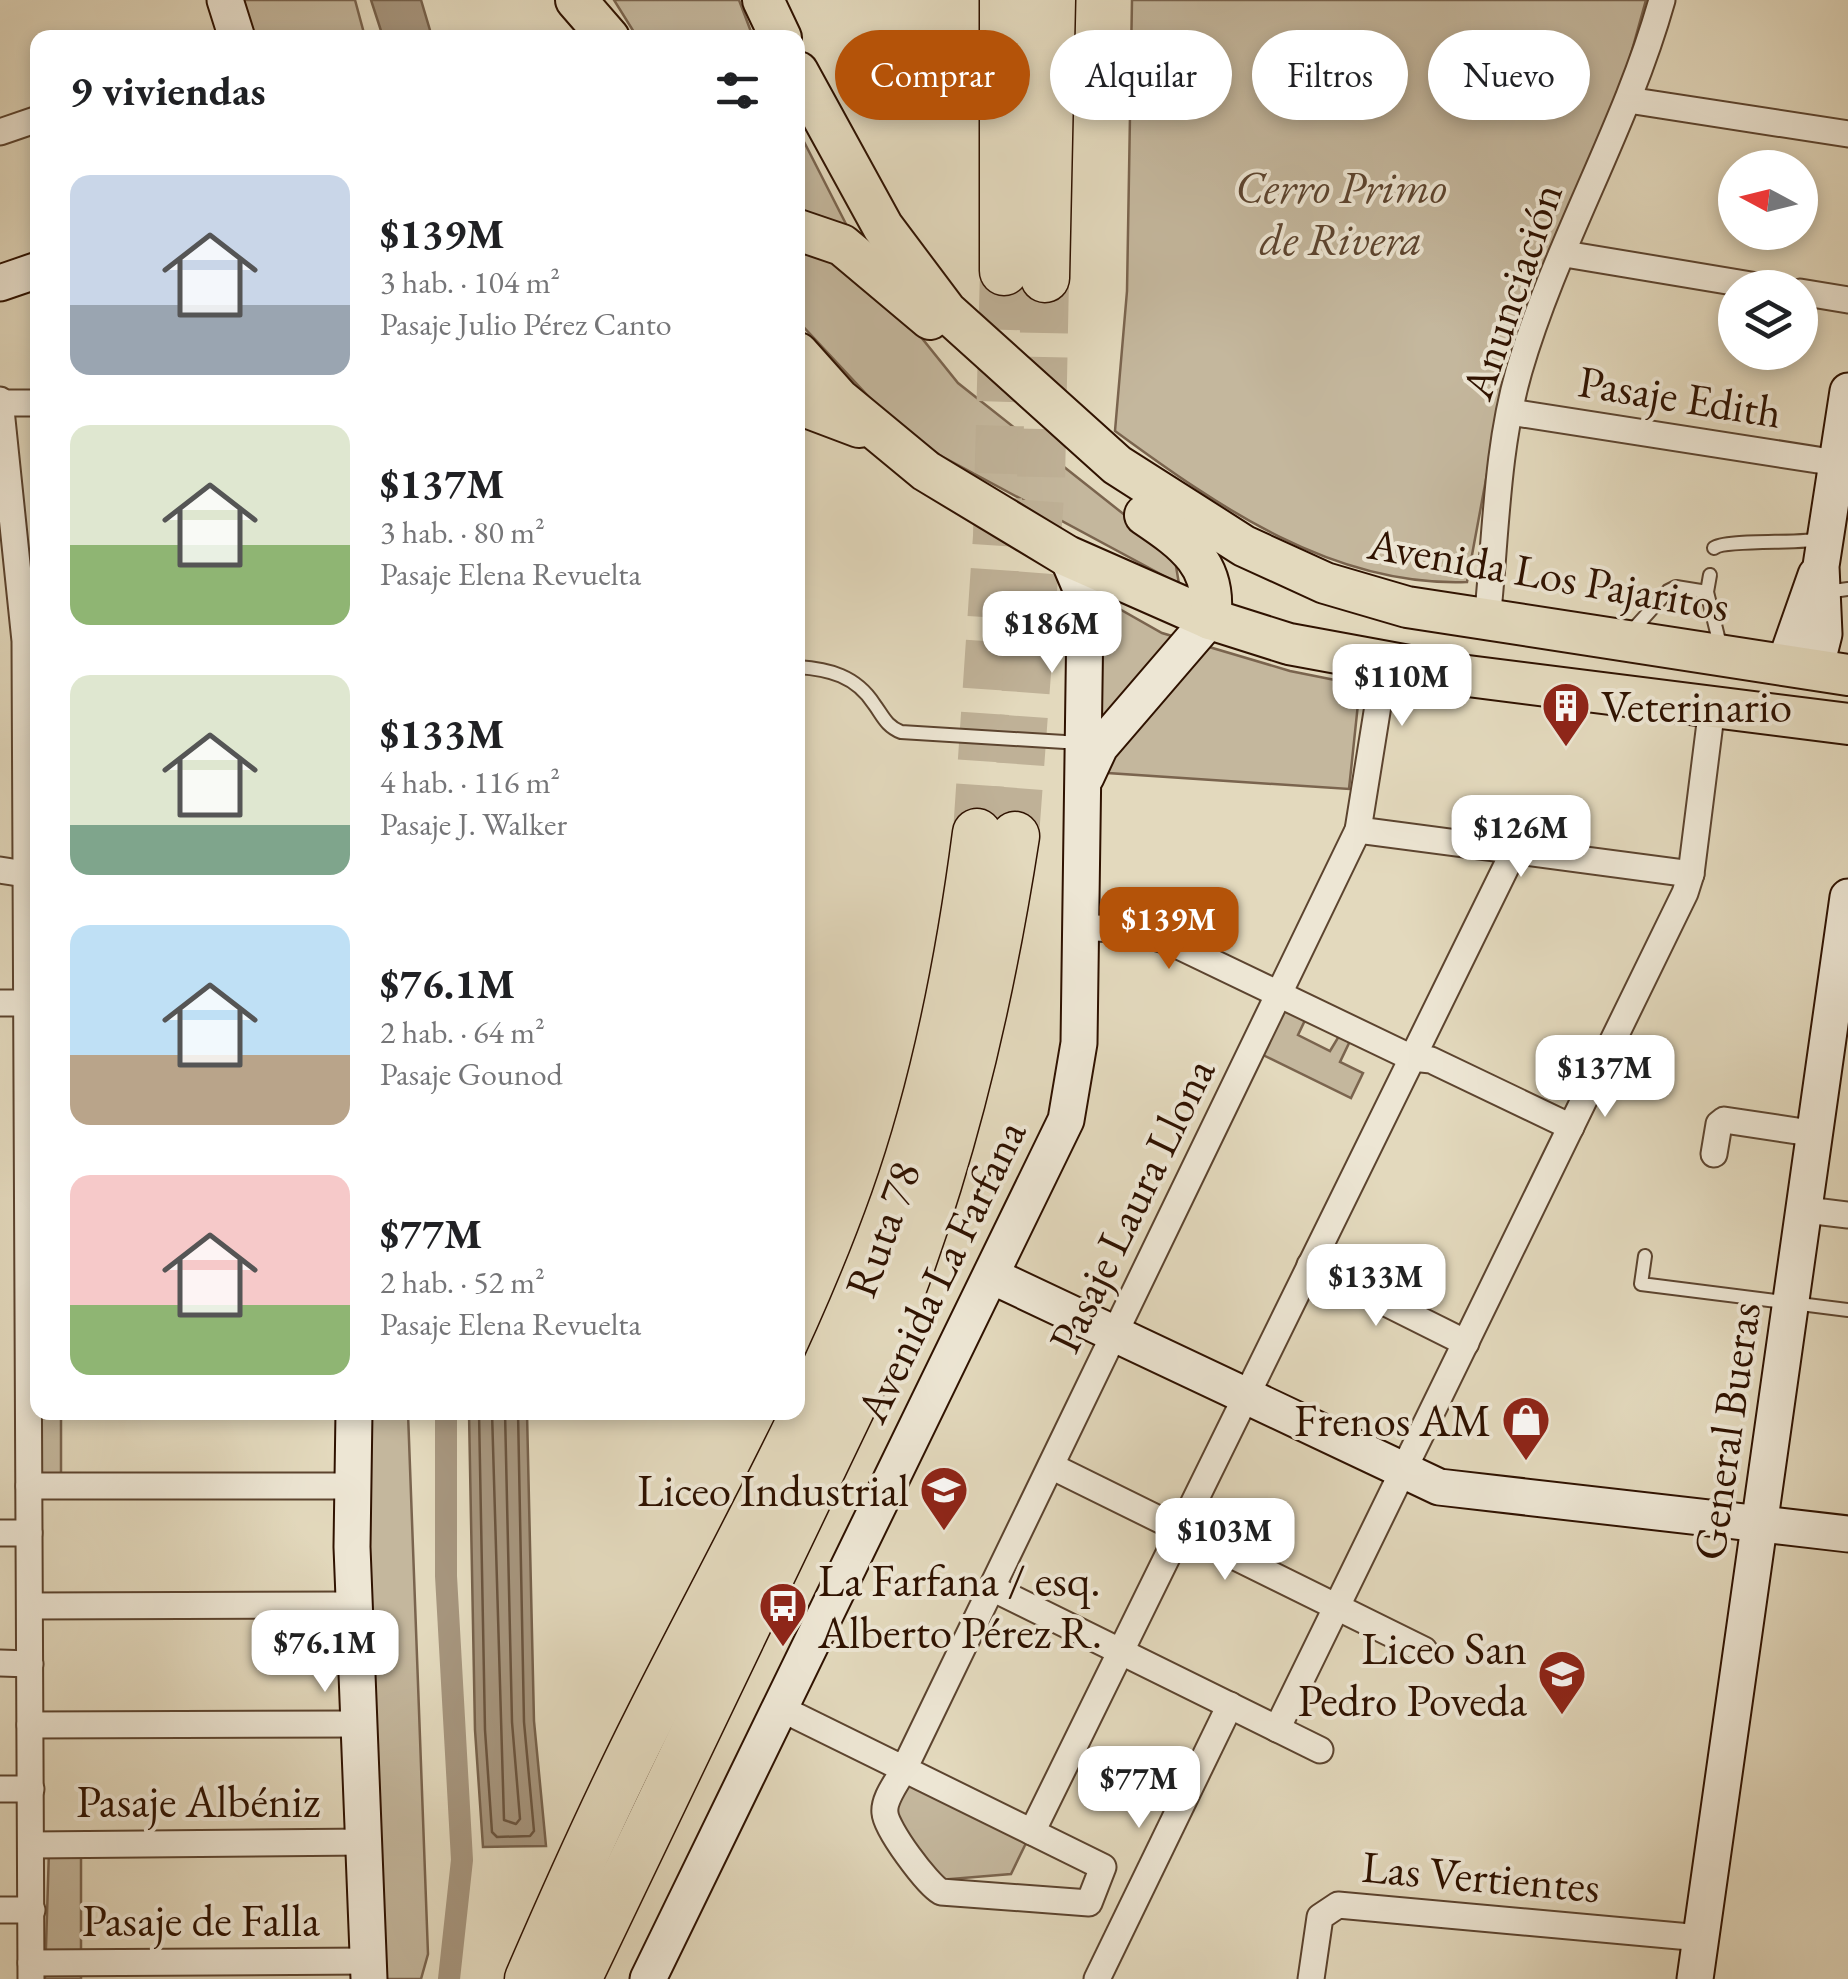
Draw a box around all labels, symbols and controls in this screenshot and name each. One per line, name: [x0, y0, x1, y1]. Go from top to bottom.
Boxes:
chip: Comprar: [835, 30, 1030, 120]
chip: Alquilar: [1050, 30, 1232, 120]
chip: Filtros: [1252, 30, 1408, 120]
chip: Nuevo: [1428, 30, 1590, 120]
text: 9 viviendas: [70, 63, 266, 118]
icon: filters: [710, 63, 765, 118]
north arrow: [1718, 150, 1818, 250]
map controls: [1718, 150, 1818, 370]
park label: Cerro Primo de Rivera: [1235, 158, 1447, 268]
street label: Anunciación: [1447, 175, 1575, 408]
text: $139M: [380, 206, 505, 261]
icon: home: [150, 215, 270, 335]
text: 3 hab. · 104 m²: [380, 261, 560, 303]
button: layers: [1718, 270, 1818, 370]
text: Pasaje Julio Pérez Canto: [380, 303, 672, 345]
street label: Pasaje Edith: [1574, 351, 1786, 441]
text: $137M: [380, 456, 505, 511]
icon: home: [150, 465, 270, 585]
text: 3 hab. · 80 m²: [380, 511, 545, 553]
street label: Avenida Los Pajaritos: [1363, 513, 1734, 634]
text: Pasaje Elena Revuelta: [380, 553, 641, 595]
pin: $186M: [982, 591, 1122, 676]
text: $186M: [1005, 602, 1099, 644]
pin: $110M: [1332, 644, 1472, 729]
text: $110M: [1355, 655, 1449, 697]
place label: Veterinario: [1601, 677, 1792, 735]
building icon: Veterinario: [1540, 680, 1592, 748]
text: $133M: [380, 706, 505, 761]
icon: home: [150, 715, 270, 835]
text: 4 hab. · 116 m²: [380, 761, 560, 803]
pin: $126M: [1451, 795, 1591, 880]
text: Pasaje J. Walker: [380, 803, 567, 845]
text: $126M: [1474, 806, 1568, 848]
pin: $139M: [1099, 887, 1239, 972]
text: $139M: [1122, 898, 1216, 940]
text: $76.1M: [380, 956, 515, 1011]
icon: home: [150, 965, 270, 1085]
text: 2 hab. · 64 m²: [380, 1011, 545, 1053]
pin: $137M: [1535, 1035, 1675, 1120]
text: $137M: [1558, 1046, 1652, 1088]
street label: Pasaje Laura Llona: [1035, 1048, 1227, 1362]
text: Pasaje Gounod: [380, 1053, 563, 1095]
street label: Avenida La Farfana: [841, 1110, 1038, 1433]
street label: Ruta 78: [831, 1153, 933, 1305]
text: $77M: [380, 1206, 482, 1261]
icon: home: [150, 1215, 270, 1335]
pin: $133M: [1306, 1244, 1446, 1329]
text: $133M: [1329, 1255, 1423, 1297]
text: 2 hab. · 52 m²: [380, 1261, 545, 1303]
street label: General Bueras: [1679, 1298, 1773, 1564]
text: Pasaje Elena Revuelta: [380, 1303, 641, 1345]
place label: Frenos AM: [1294, 1391, 1491, 1449]
shop icon: Frenos AM: [1500, 1394, 1552, 1462]
place label: Liceo Industrial: [637, 1461, 909, 1519]
school or university icon: Liceo Industrial: [918, 1464, 970, 1532]
pin: $103M: [1155, 1498, 1295, 1583]
text: $103M: [1178, 1509, 1272, 1551]
place label: La Farfana / esq. Alberto Pérez R.: [817, 1551, 1102, 1661]
bus stop icon: La Farfana / esq. Alberto Pérez R.: [757, 1580, 809, 1648]
pin: $76.1M: [244, 1610, 406, 1695]
place label: Liceo San Pedro Poveda: [1298, 1619, 1527, 1729]
text: $76.1M: [274, 1621, 376, 1663]
school or university icon: Liceo San Pedro Poveda: [1536, 1648, 1588, 1716]
pin: $77M: [1080, 1746, 1198, 1831]
text: $77M: [1100, 1757, 1178, 1799]
street label: Pasaje Albéniz: [76, 1772, 320, 1830]
street label: Las Vertientes: [1360, 1837, 1602, 1915]
street label: Pasaje de Falla: [82, 1891, 320, 1949]

